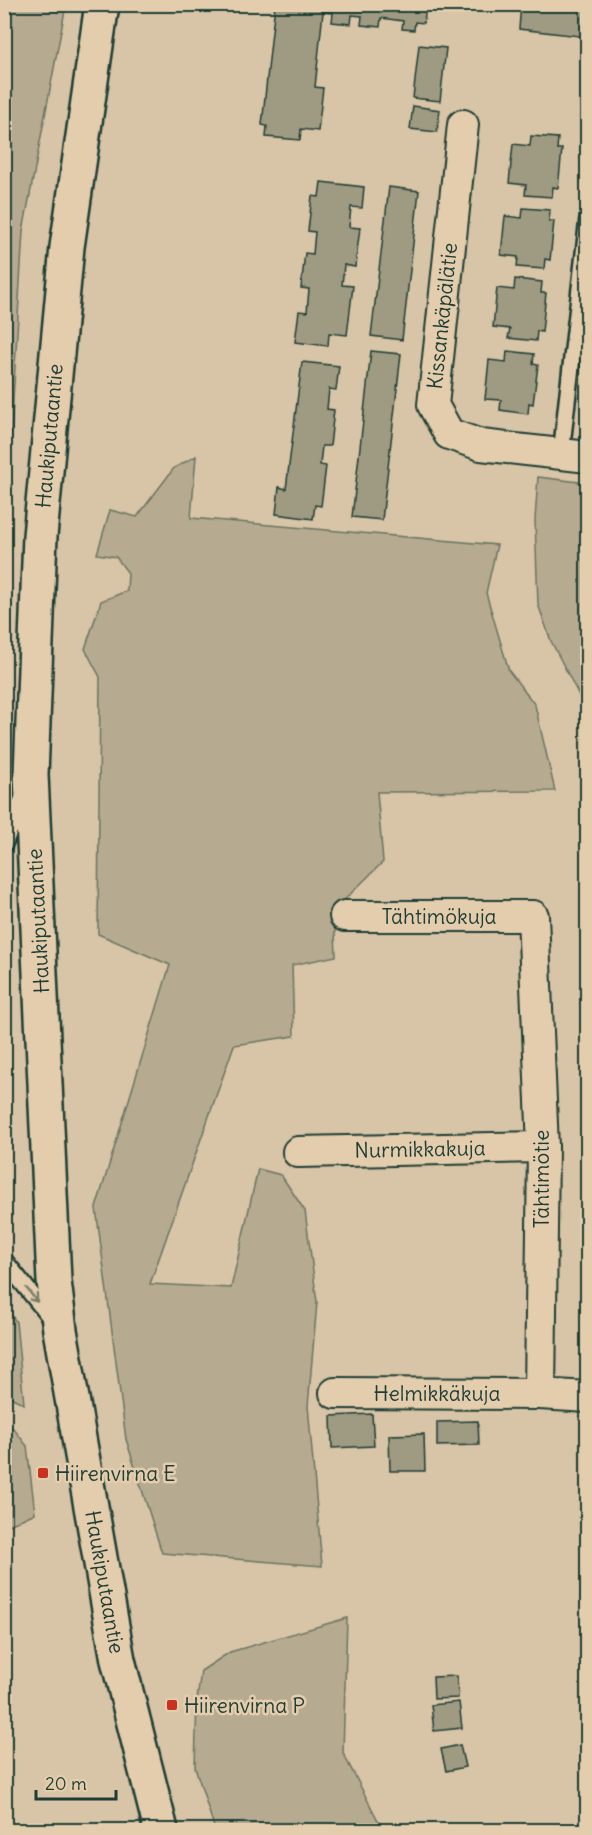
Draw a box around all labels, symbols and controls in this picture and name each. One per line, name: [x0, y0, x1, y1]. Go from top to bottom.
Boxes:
street label: Kissankäpälätie: [421, 241, 463, 391]
street label: Haukiputaantie: [29, 363, 69, 509]
street label: Haukiputaantie: [21, 848, 55, 994]
street label: Tähtimökuja: [381, 903, 497, 930]
street label: Tähtimötie: [528, 1130, 555, 1228]
street label: Nurmikkakuja: [354, 1134, 486, 1164]
one-way arrow: [26, 1287, 39, 1303]
street label: Helmikkäkuja: [374, 1380, 501, 1407]
place label: Hiirenvirna E: [55, 1460, 176, 1487]
marker: Hiirenvirna E: [36, 1466, 50, 1480]
street label: Haukiputaantie: [79, 1508, 131, 1656]
place label: Hiirenvirna P: [184, 1692, 305, 1719]
marker: Hiirenvirna P: [165, 1698, 179, 1712]
scale bar: [36, 1763, 116, 1801]
text: 20 m: [45, 1772, 87, 1795]

